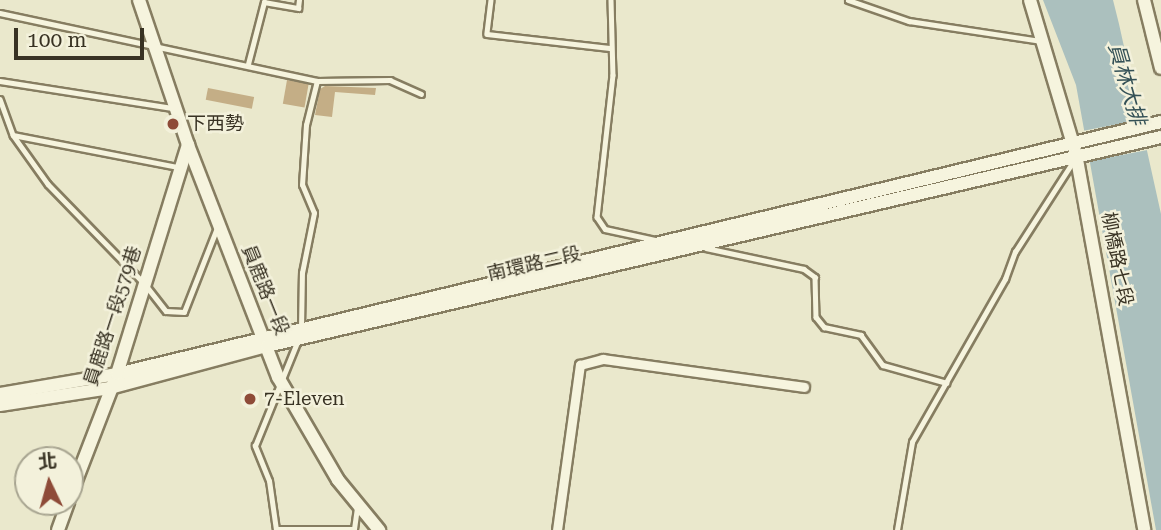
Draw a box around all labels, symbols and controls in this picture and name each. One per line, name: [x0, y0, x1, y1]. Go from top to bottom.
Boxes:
scale bar: [18, 14, 147, 58]
text: 100 m: [27, 28, 87, 52]
water label: 員林大排: [1103, 40, 1151, 128]
place label: 下西勢: [187, 113, 244, 135]
marker: 下西勢: [165, 116, 181, 132]
street label: 柳橋路七段: [1097, 210, 1137, 308]
street label: 員鹿路一段: [237, 242, 293, 338]
street label: 南環路二段: [485, 242, 583, 286]
street label: 員鹿路一段579巷: [80, 243, 146, 389]
place label: 7-Eleven: [264, 388, 345, 410]
marker: 7-Eleven: [242, 391, 258, 407]
north arrow: [14, 446, 84, 516]
text: 北: [37, 449, 58, 474]

